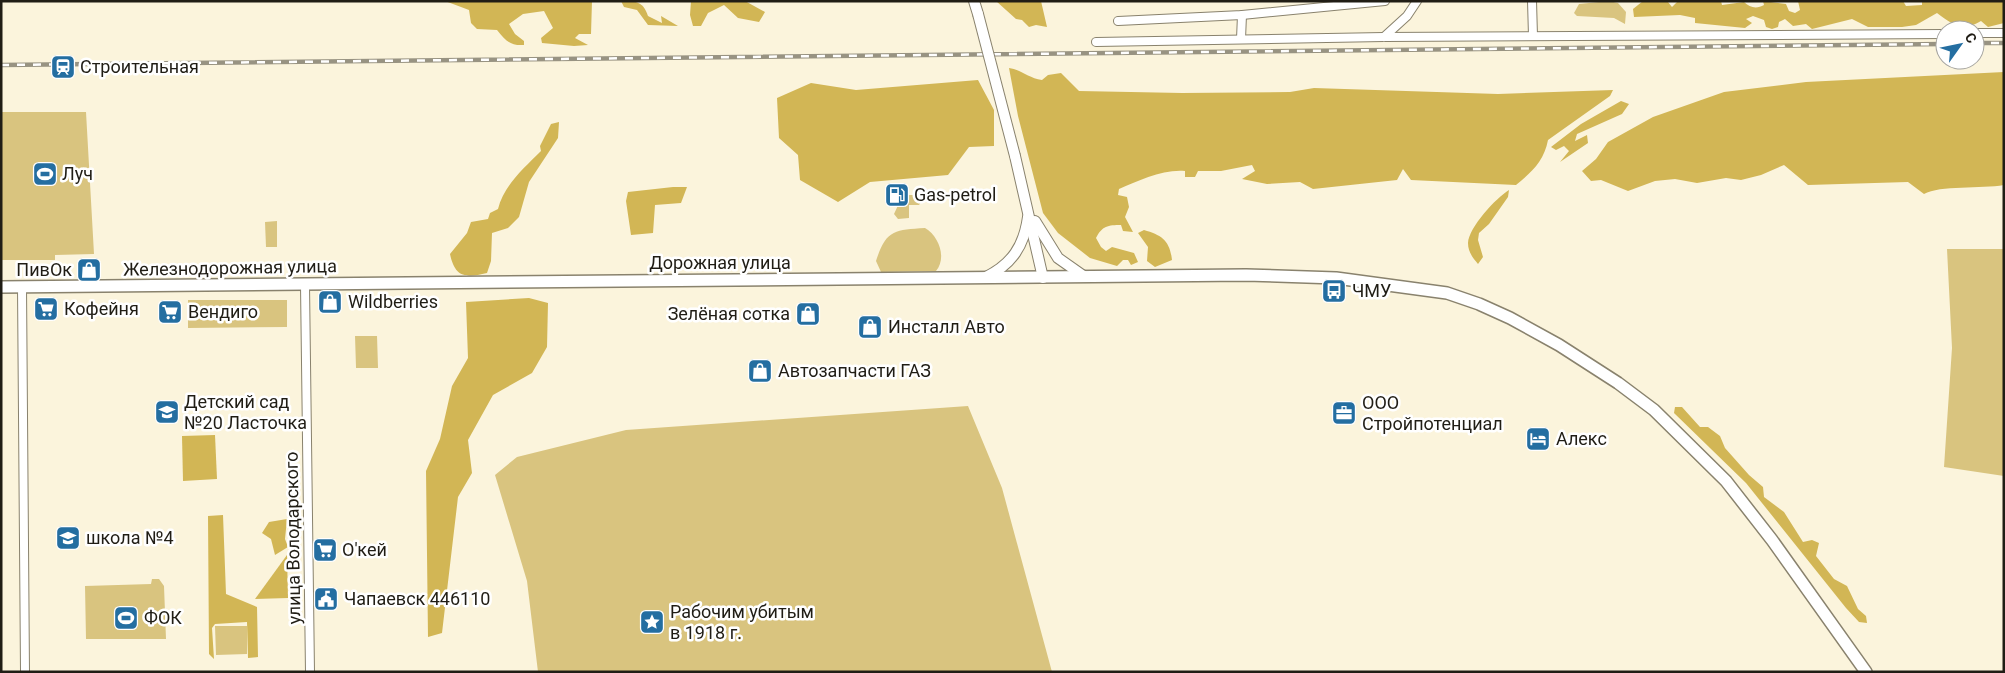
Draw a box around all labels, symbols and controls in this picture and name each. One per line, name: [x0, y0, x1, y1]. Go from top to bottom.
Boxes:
north arrow: [1935, 20, 1985, 70]
text: С: [1962, 30, 1980, 46]
station icon: Строительная: [50, 54, 76, 80]
place label: Строительная: [80, 56, 199, 77]
sports icon: Луч: [32, 161, 58, 187]
place label: Луч: [62, 163, 93, 184]
fuel station icon: Gas-petrol: [884, 182, 910, 208]
place label: Gas-petrol: [914, 184, 996, 205]
street label: Дорожная улица: [649, 252, 791, 273]
street label: Железнодорожная улица: [123, 255, 337, 280]
shop icon: ПивОк: [76, 257, 102, 283]
place label: ПивОк: [16, 259, 72, 280]
bus stop icon: ЧМУ: [1321, 278, 1347, 304]
place label: ЧМУ: [1352, 280, 1391, 301]
shop icon: Wildberries: [317, 289, 343, 315]
place label: Wildberries: [348, 291, 438, 312]
supermarket icon: Кофейня: [33, 296, 59, 322]
place label: Кофейня: [64, 298, 139, 319]
supermarket icon: Вендиго: [157, 299, 183, 325]
place label: Вендиго: [188, 301, 258, 322]
shop icon: Зелёная сотка: [795, 301, 821, 327]
place label: Зелёная сотка: [668, 303, 790, 324]
shop icon: Инсталл Авто: [857, 314, 883, 340]
place label: Инсталл Авто: [888, 316, 1005, 337]
shop icon: Автозапчасти ГАЗ: [747, 358, 773, 384]
place label: Автозапчасти ГАЗ: [778, 360, 931, 381]
place label: Детский сад №20 Ласточка: [184, 391, 307, 433]
place label: ООО Стройпотенциал: [1362, 392, 1503, 434]
school or university icon: Детский сад №20 Ласточка: [154, 399, 180, 425]
office icon: ООО Стройпотенциал: [1331, 400, 1357, 426]
hotel icon: Алекс: [1525, 426, 1551, 452]
place label: Алекс: [1556, 428, 1607, 449]
street label: улица Володарского: [280, 451, 305, 625]
school or university icon: школа №4: [55, 525, 81, 551]
place label: школа №4: [86, 527, 174, 548]
supermarket icon: О'кей: [312, 537, 338, 563]
place label: О'кей: [342, 539, 387, 560]
public building icon: Чапаевск 446110: [313, 586, 339, 612]
place label: Чапаевск 446110: [344, 588, 490, 609]
place label: Рабочим убитым в 1918 г.: [670, 601, 814, 643]
sports icon: ФОК: [113, 605, 139, 631]
place label: ФОК: [144, 607, 182, 628]
place icon: Рабочим убитым в 1918 г.: [639, 609, 665, 635]

